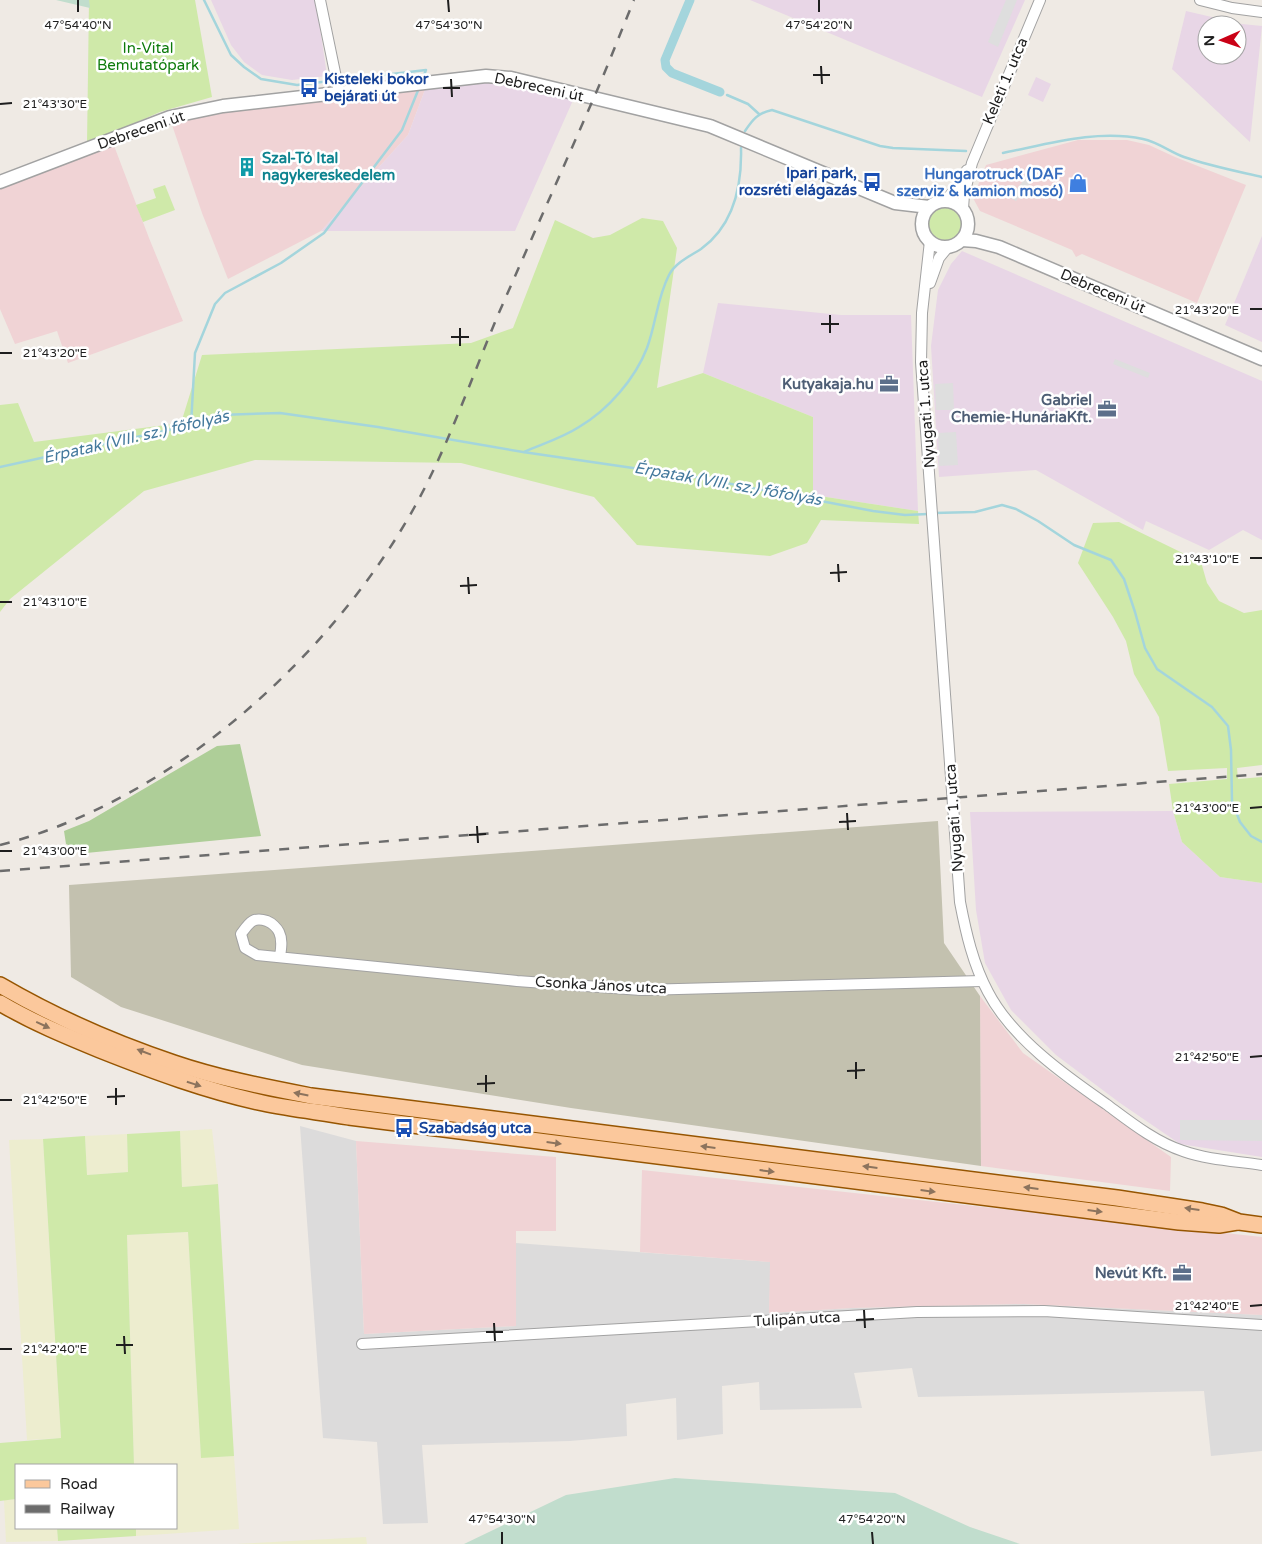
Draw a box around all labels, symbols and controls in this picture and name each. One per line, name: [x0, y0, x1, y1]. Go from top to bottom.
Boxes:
north arrow: [1197, 15, 1247, 65]
text: 47°54'40"N: [44, 18, 112, 32]
text: 47°54'30"N: [415, 18, 483, 32]
text: 47°54'20"N: [785, 18, 853, 32]
street label: Keleti 1. utca: [979, 35, 1031, 127]
text: N: [1201, 35, 1218, 46]
park label: In-Vital Bemutatópark: [97, 39, 199, 74]
street label: Debreceni út: [493, 69, 586, 105]
place label: Kisteleki bokor bejárati út: [324, 70, 429, 106]
bus stop icon: Kisteleki bokor bejárati út: [298, 77, 320, 99]
text: 21°43'30"E: [23, 97, 88, 111]
street label: Debreceni út: [95, 107, 187, 153]
place label: Szal-Tó Ital nagykereskedelem: [262, 149, 395, 185]
building icon: Szal-Tó Ital nagykereskedelem: [236, 156, 258, 178]
place label: Ipari park, rozsréti elágazás: [739, 164, 857, 200]
place label: Hungarotruck (DAF szerviz & kamion mosó): [896, 165, 1063, 200]
bus stop icon: Ipari park, rozsréti elágazás: [861, 171, 883, 193]
shop icon: Hungarotruck (DAF szerviz & kamion mosó): [1067, 172, 1089, 194]
street label: Debreceni út: [1058, 265, 1149, 317]
text: 21°43'20"E: [1175, 303, 1240, 317]
text: 21°43'20"E: [23, 346, 88, 360]
street label: Nyugati 1. utca: [913, 359, 939, 469]
office icon: Kutyakaja.hu: [878, 373, 900, 395]
place label: Kutyakaja.hu: [782, 375, 874, 394]
place label: Gabriel Chemie-HunáriaKft.: [951, 391, 1092, 426]
office icon: Gabriel Chemie-HunáriaKft.: [1096, 398, 1118, 420]
water label: Érpatak (VIII. sz.) főfolyás: [41, 406, 232, 468]
water label: Érpatak (VIII. sz.) főfolyás: [633, 458, 825, 511]
text: 21°43'10"E: [1175, 552, 1240, 566]
text: 21°43'10"E: [23, 595, 88, 609]
street label: Nyugati 1. utca: [941, 763, 967, 873]
text: 21°43'00"E: [1175, 801, 1240, 815]
text: 21°43'00"E: [23, 844, 88, 858]
street label: Csonka János utca: [535, 973, 667, 997]
one-way arrow: [36, 1021, 50, 1029]
one-way arrow: [136, 1048, 151, 1056]
text: 21°42'50"E: [1175, 1050, 1240, 1064]
one-way arrow: [187, 1081, 202, 1089]
one-way arrow: [293, 1090, 309, 1098]
text: 21°42'50"E: [23, 1093, 88, 1107]
bus stop icon: Szabadság utca: [393, 1117, 415, 1139]
place label: Szabadság utca: [419, 1119, 532, 1138]
one-way arrow: [546, 1139, 562, 1147]
one-way arrow: [700, 1143, 716, 1151]
one-way arrow: [861, 1163, 877, 1171]
one-way arrow: [759, 1167, 775, 1175]
one-way arrow: [1023, 1184, 1039, 1192]
one-way arrow: [921, 1187, 937, 1195]
one-way arrow: [1184, 1205, 1200, 1213]
one-way arrow: [1088, 1207, 1104, 1215]
office icon: Nevút Kft.: [1171, 1262, 1193, 1284]
place label: Nevút Kft.: [1095, 1264, 1167, 1282]
text: 21°42'40"E: [1175, 1299, 1240, 1313]
street label: Tulipán utca: [753, 1308, 841, 1330]
text: 21°42'40"E: [23, 1342, 88, 1356]
legend: [15, 1464, 178, 1529]
text: Road: [60, 1475, 98, 1493]
text: Railway: [60, 1500, 115, 1518]
text: 47°54'30"N: [468, 1512, 536, 1526]
text: 47°54'20"N: [838, 1512, 906, 1526]

